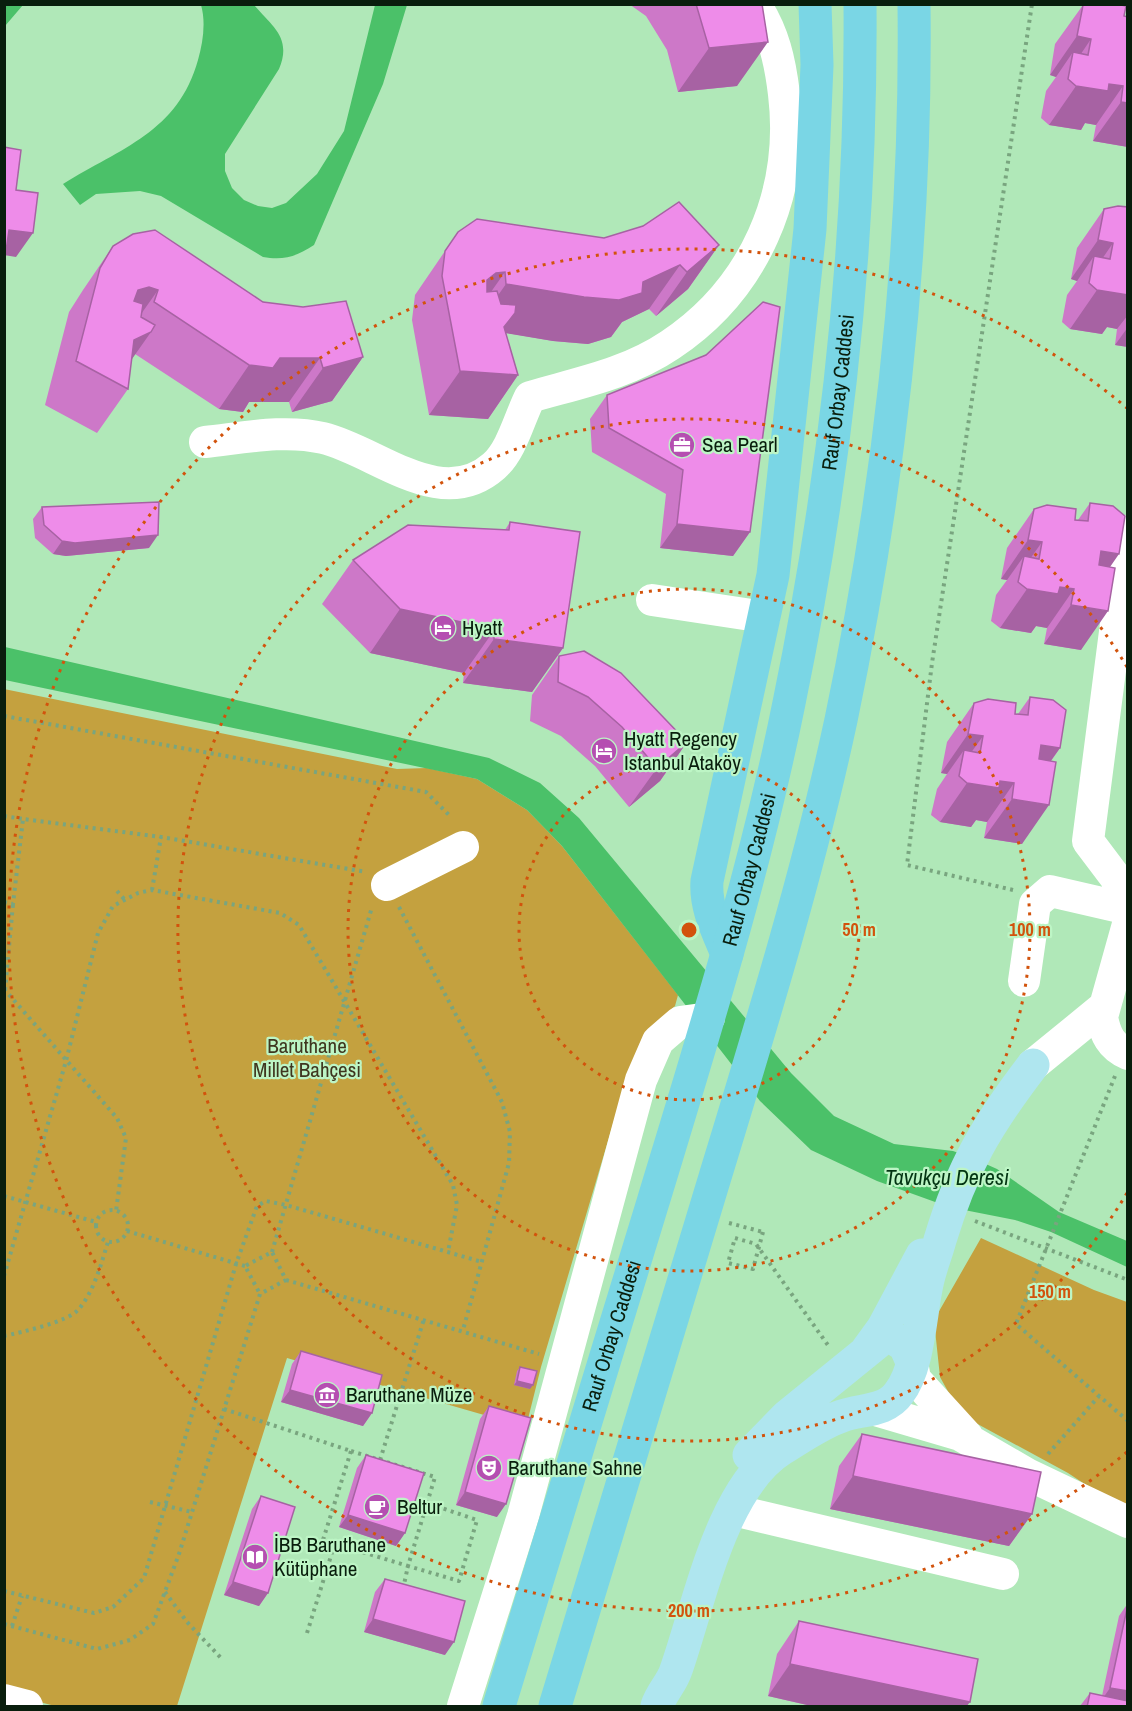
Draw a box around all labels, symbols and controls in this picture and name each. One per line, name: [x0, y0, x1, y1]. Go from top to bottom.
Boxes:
street label: Rauf Orbay Caddesi: [814, 313, 861, 472]
office icon: Sea Pearl: [667, 430, 697, 460]
place label: Sea Pearl: [702, 430, 778, 459]
hotel icon: Hyatt: [428, 613, 458, 643]
place label: Hyatt: [462, 613, 502, 642]
place label: Hyatt Regency Istanbul Ataköy: [624, 724, 741, 777]
hotel icon: Hyatt Regency Istanbul Ataköy: [589, 736, 619, 766]
street label: Rauf Orbay Caddesi: [715, 790, 783, 949]
text: 50 m: [842, 917, 876, 942]
text: 100 m: [1009, 917, 1051, 942]
centre of rings: [679, 920, 699, 940]
park label: Baruthane Millet Bahçesi: [253, 1031, 361, 1084]
water label: Tavukçu Deresi: [885, 1162, 1009, 1192]
street label: Rauf Orbay Caddesi: [574, 1256, 648, 1415]
text: 150 m: [1029, 1279, 1071, 1304]
museum icon: Baruthane Müze: [312, 1380, 342, 1410]
place label: Baruthane Müze: [346, 1380, 472, 1409]
theatre icon: Baruthane Sahne: [474, 1453, 504, 1483]
place label: Baruthane Sahne: [508, 1453, 642, 1482]
cafe icon: Beltur: [362, 1492, 392, 1522]
place label: Beltur: [397, 1492, 442, 1521]
place label: İBB Baruthane Kütüphane: [274, 1530, 386, 1583]
library icon: İBB Baruthane Kütüphane: [240, 1542, 270, 1572]
text: 200 m: [668, 1598, 710, 1623]

